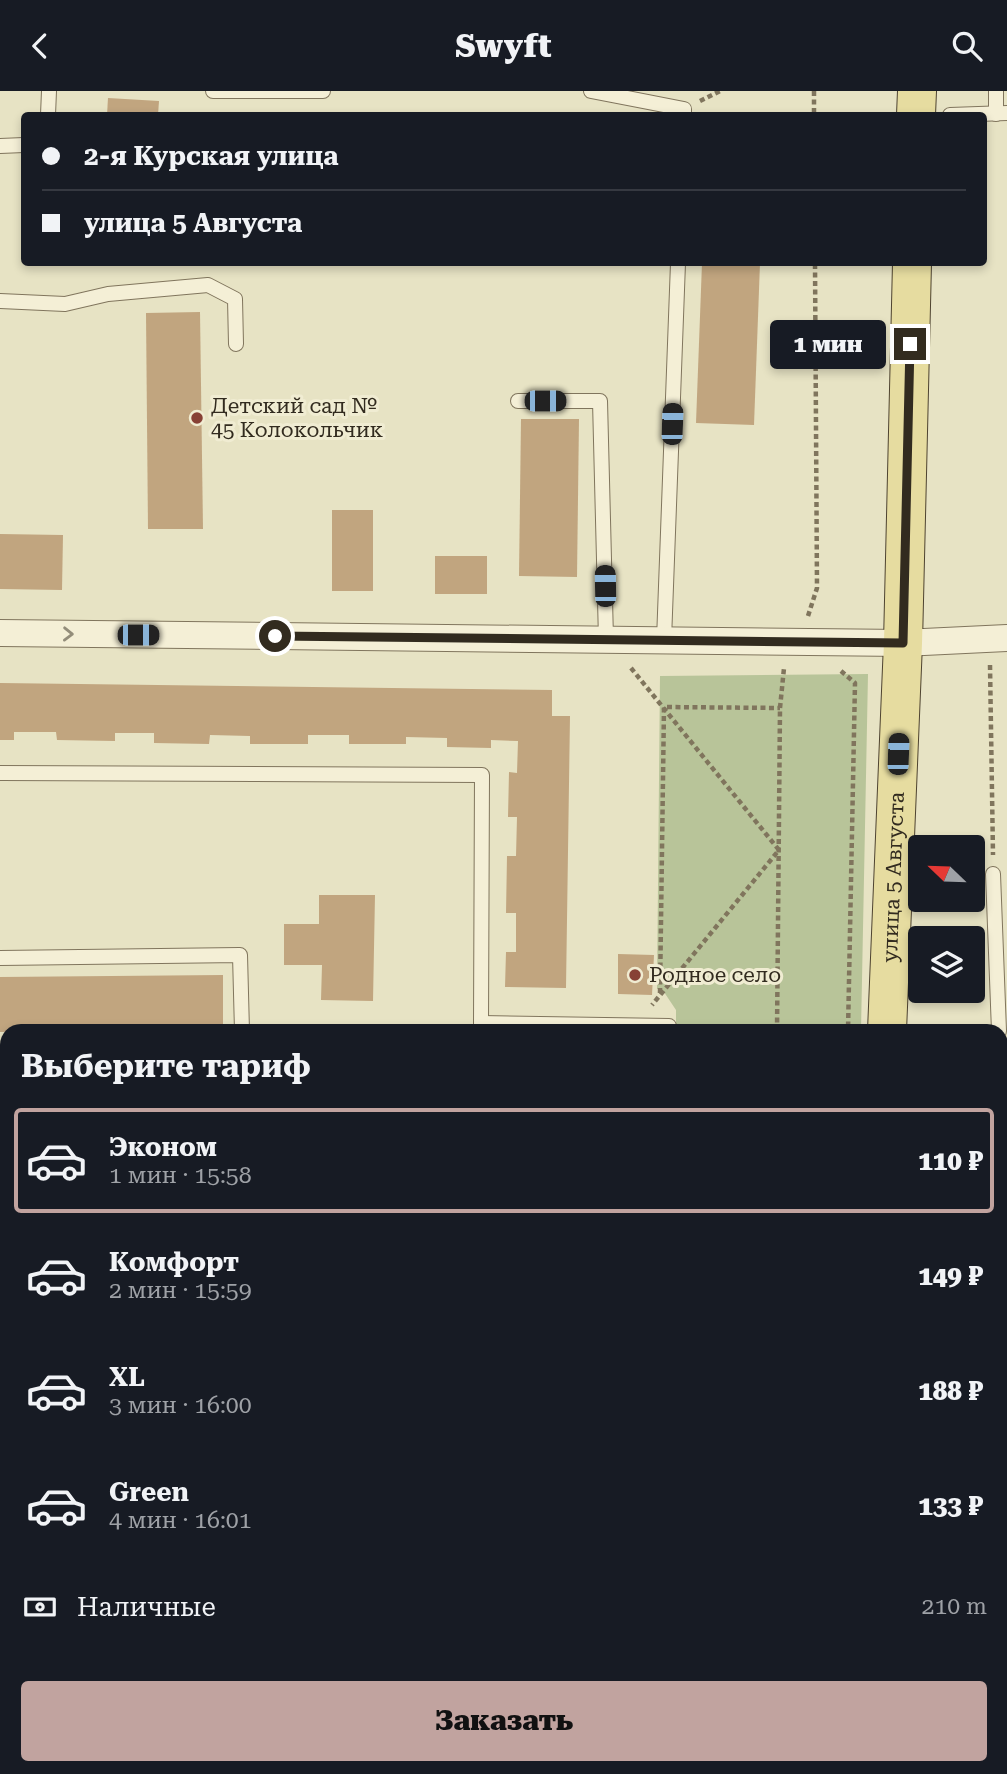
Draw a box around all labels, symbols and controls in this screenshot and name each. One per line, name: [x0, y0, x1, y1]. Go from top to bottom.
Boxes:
icon: back: [21, 27, 59, 65]
text: Swyft: [455, 27, 552, 65]
icon: search: [948, 27, 986, 65]
text: 2-я Курская улица: [84, 141, 338, 171]
text: улица 5 Августа: [84, 208, 302, 238]
callout: 1 мин: [770, 320, 886, 369]
route end: [894, 328, 926, 360]
text: 1 мин: [793, 331, 863, 358]
car: [525, 391, 567, 412]
place label: Детский сад № 45 Колокольчик: [211, 394, 383, 442]
car: [661, 403, 684, 445]
marker: Детский сад № 45 Колокольчик: [189, 410, 205, 426]
car: [595, 565, 616, 607]
route start: [259, 620, 291, 652]
car: [118, 625, 160, 646]
one-way arrow: [63, 626, 74, 642]
car: [887, 733, 910, 775]
street label: улица 5 Августа: [878, 791, 909, 963]
north arrow: [908, 835, 985, 912]
map controls: [908, 835, 985, 1003]
button: layers: [908, 926, 985, 1003]
place label: Родное село: [649, 963, 781, 987]
marker: Родное село: [627, 967, 643, 983]
text: Выберите тариф: [21, 1047, 311, 1085]
icon: car: [25, 1129, 88, 1192]
text: Эконом: [109, 1132, 217, 1162]
text: 110 ₽: [918, 1146, 983, 1176]
text: 1 мин · 15:58: [109, 1162, 252, 1189]
icon: car: [25, 1244, 88, 1307]
text: Комфорт: [109, 1247, 239, 1277]
text: 149 ₽: [918, 1261, 983, 1291]
text: 2 мин · 15:59: [109, 1277, 252, 1304]
icon: car: [25, 1359, 88, 1422]
text: XL: [109, 1362, 145, 1392]
text: 188 ₽: [918, 1376, 983, 1406]
text: 3 мин · 16:00: [109, 1392, 252, 1419]
icon: car: [25, 1474, 88, 1537]
text: Green: [109, 1477, 189, 1507]
text: 133 ₽: [918, 1491, 983, 1521]
text: 4 мин · 16:01: [109, 1507, 252, 1534]
icon: cash: [21, 1588, 59, 1626]
text: Наличные: [77, 1592, 216, 1622]
text: 210 m: [922, 1593, 987, 1620]
button: Заказать: [21, 1681, 987, 1761]

